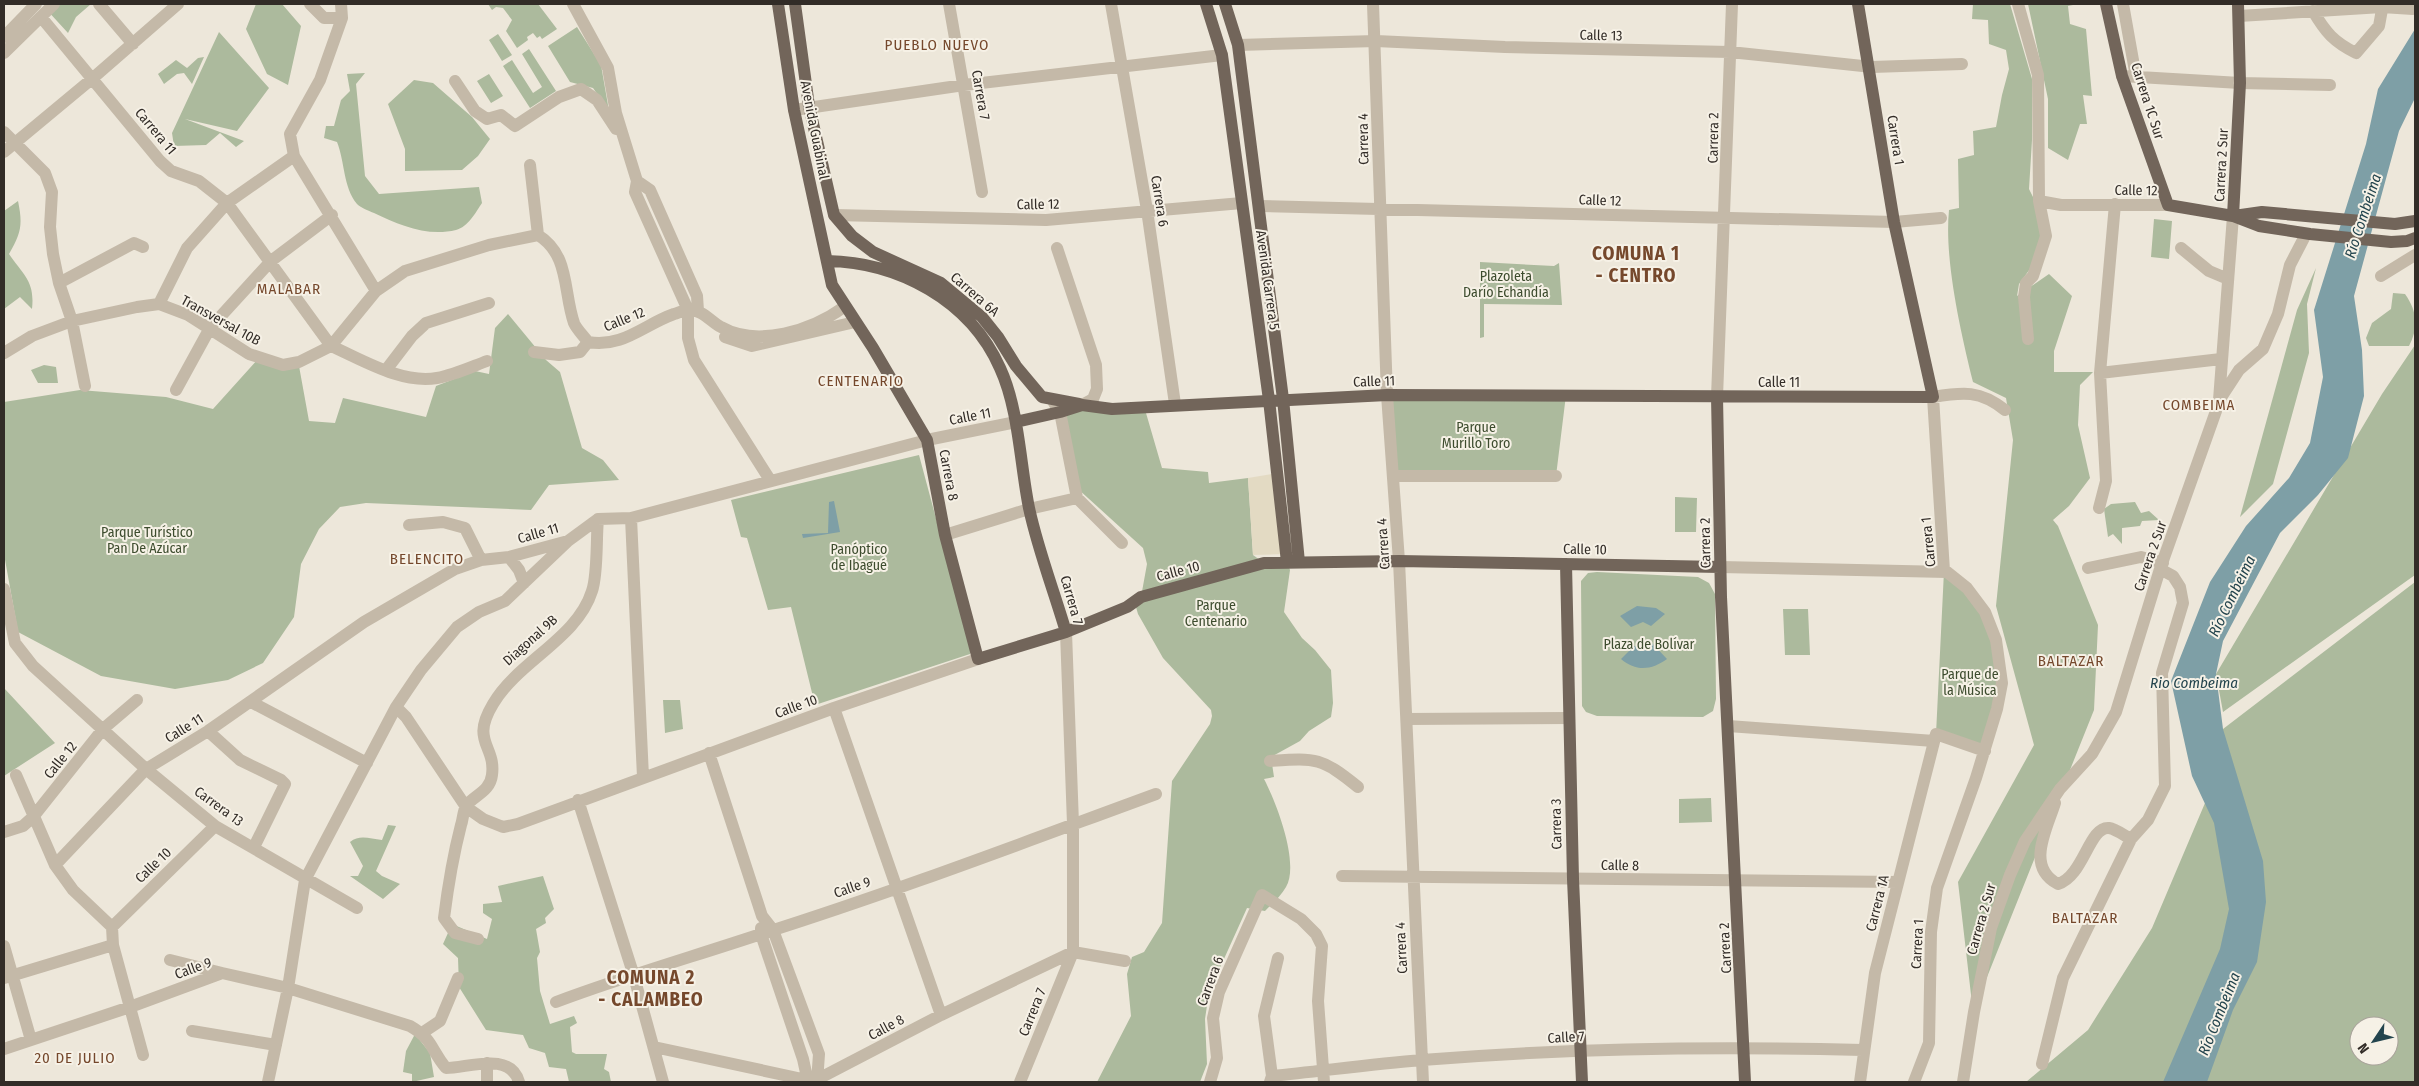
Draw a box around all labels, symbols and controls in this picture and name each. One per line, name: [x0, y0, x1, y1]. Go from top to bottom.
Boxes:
street label: Calle 13: [1579, 27, 1623, 44]
district label: PUEBLO NUEVO: [885, 36, 989, 54]
street label: Carrera 1C Sur: [2127, 61, 2168, 142]
street label: Carrera 7: [968, 69, 993, 122]
street label: Avenida Guabinal: [797, 79, 832, 181]
street label: Carrera 11: [131, 105, 180, 158]
street label: Carrera 2: [1705, 112, 1722, 164]
street label: Carrera 4: [1355, 113, 1372, 165]
street label: Carrera 1: [1883, 114, 1908, 166]
street label: Carrera 2 Sur: [2211, 128, 2232, 202]
water label: Río Combeima: [2341, 171, 2385, 261]
street label: Carrera 6: [1147, 174, 1172, 228]
street label: Calle 12: [2114, 182, 2158, 199]
street label: Calle 12: [1578, 191, 1622, 210]
street label: Calle 12: [1016, 196, 1060, 213]
street label: Avenida Carrera 5: [1252, 229, 1283, 331]
district label: COMUNA 1 - CENTRO: [1592, 242, 1680, 287]
park label: Plazoleta Darío Echandía: [1463, 268, 1549, 301]
street label: Carrera 6A: [947, 269, 1003, 321]
district label: MALABAR: [257, 280, 321, 298]
street label: Transversal 10B: [178, 292, 264, 349]
street label: Calle 12: [601, 304, 647, 335]
district label: CENTENARIO: [818, 372, 904, 390]
street label: Calle 11: [1353, 372, 1395, 391]
street label: Calle 11: [1758, 374, 1800, 391]
district label: COMBEIMA: [2162, 396, 2236, 414]
street label: Calle 11: [948, 404, 992, 429]
park label: Parque Murillo Toro: [1442, 419, 1510, 452]
street label: Carrera 8: [935, 448, 962, 502]
street label: Carrera 1: [1917, 516, 1940, 568]
street label: Carrera 4: [1373, 517, 1394, 570]
street label: Carrera 2: [1697, 517, 1714, 569]
street label: Carrera 2 Sur: [2130, 519, 2170, 594]
street label: Calle 11: [516, 520, 561, 547]
park label: Parque Turístico Pan De Azúcar: [101, 524, 193, 557]
park label: Panóptico de Ibagué: [831, 541, 887, 574]
street label: Calle 10: [1563, 541, 1607, 558]
district label: BELENCITO: [390, 550, 464, 568]
water label: Río Combeima: [2205, 552, 2259, 639]
street label: Calle 10: [1155, 558, 1202, 585]
street label: Carrera 7: [1056, 574, 1087, 627]
park label: Parque Centenario: [1185, 597, 1247, 630]
street label: Diagonal 9B: [500, 611, 561, 669]
park label: Plaza de Bolívar: [1604, 636, 1695, 653]
district label: BALTAZAR: [2038, 652, 2104, 670]
park label: Parque de la Música: [1941, 666, 1999, 699]
water label: Rio Combeima: [2150, 674, 2238, 692]
street label: Calle 10: [773, 691, 820, 722]
street label: Calle 11: [162, 710, 207, 747]
street label: Calle 12: [40, 738, 80, 782]
street label: Carrera 13: [191, 783, 247, 830]
street label: Carrera 3: [1548, 798, 1565, 850]
street label: Calle 10: [132, 844, 175, 887]
street label: Calle 8: [1601, 857, 1639, 874]
street label: Calle 9: [831, 873, 873, 902]
street label: Carrera 1A: [1862, 873, 1893, 933]
street label: Carrera 2 Sur: [1963, 881, 2000, 957]
district label: BALTAZAR: [2052, 909, 2118, 927]
street label: Carrera 1: [1908, 919, 1927, 970]
street label: Carrera 4: [1392, 922, 1411, 974]
street label: Carrera 2: [1716, 922, 1735, 974]
street label: Calle 9: [172, 954, 214, 983]
street label: Carrera 6: [1194, 954, 1227, 1008]
district label: COMUNA 2 - CALAMBEO: [598, 966, 704, 1011]
water label: Río Combeima: [2194, 970, 2244, 1058]
street label: Carrera 7: [1015, 985, 1050, 1039]
street label: Calle 8: [865, 1011, 907, 1044]
north arrow: [2349, 1016, 2399, 1066]
street label: Calle 7: [1547, 1028, 1585, 1047]
text: N: [2354, 1040, 2373, 1056]
district label: 20 DE JULIO: [34, 1049, 116, 1067]

